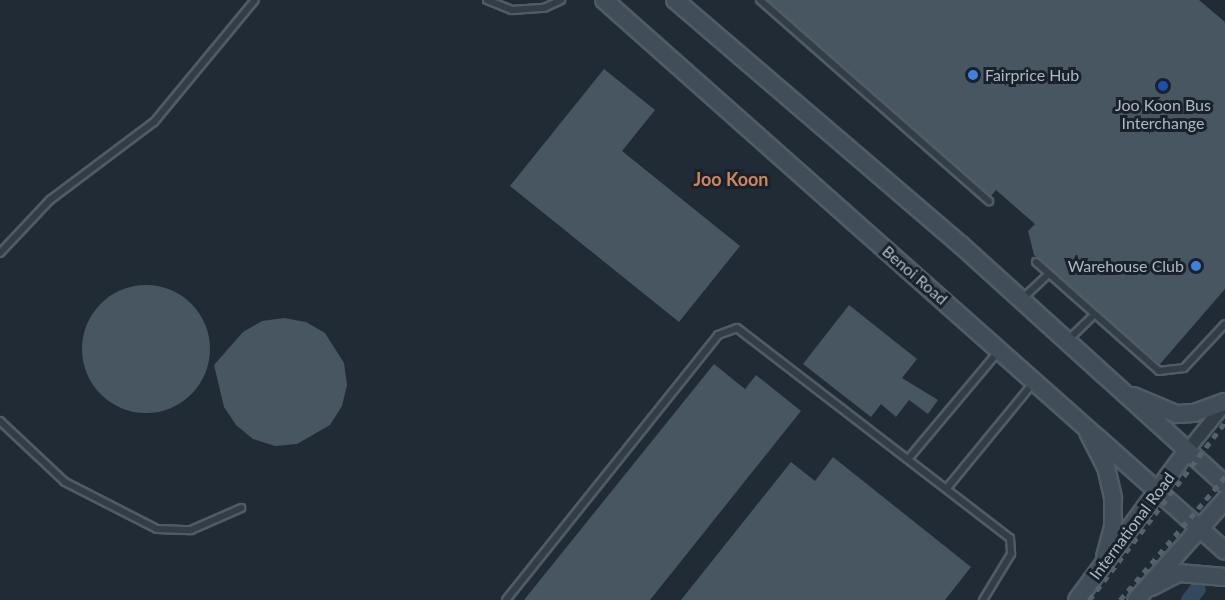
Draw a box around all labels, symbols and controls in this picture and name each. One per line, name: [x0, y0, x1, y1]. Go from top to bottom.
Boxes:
place label: Fairprice Hub: [985, 65, 1079, 85]
marker: Fairprice Hub: [966, 68, 980, 82]
marker: Joo Koon Bus Interchange: [1156, 79, 1170, 93]
place label: Joo Koon Bus Interchange: [1115, 95, 1211, 133]
district label: Joo Koon: [694, 168, 768, 190]
street label: Benoi Road: [878, 241, 952, 309]
place label: Warehouse Club: [1068, 256, 1184, 276]
marker: Warehouse Club: [1189, 259, 1203, 273]
street label: International Road: [1085, 469, 1179, 583]

